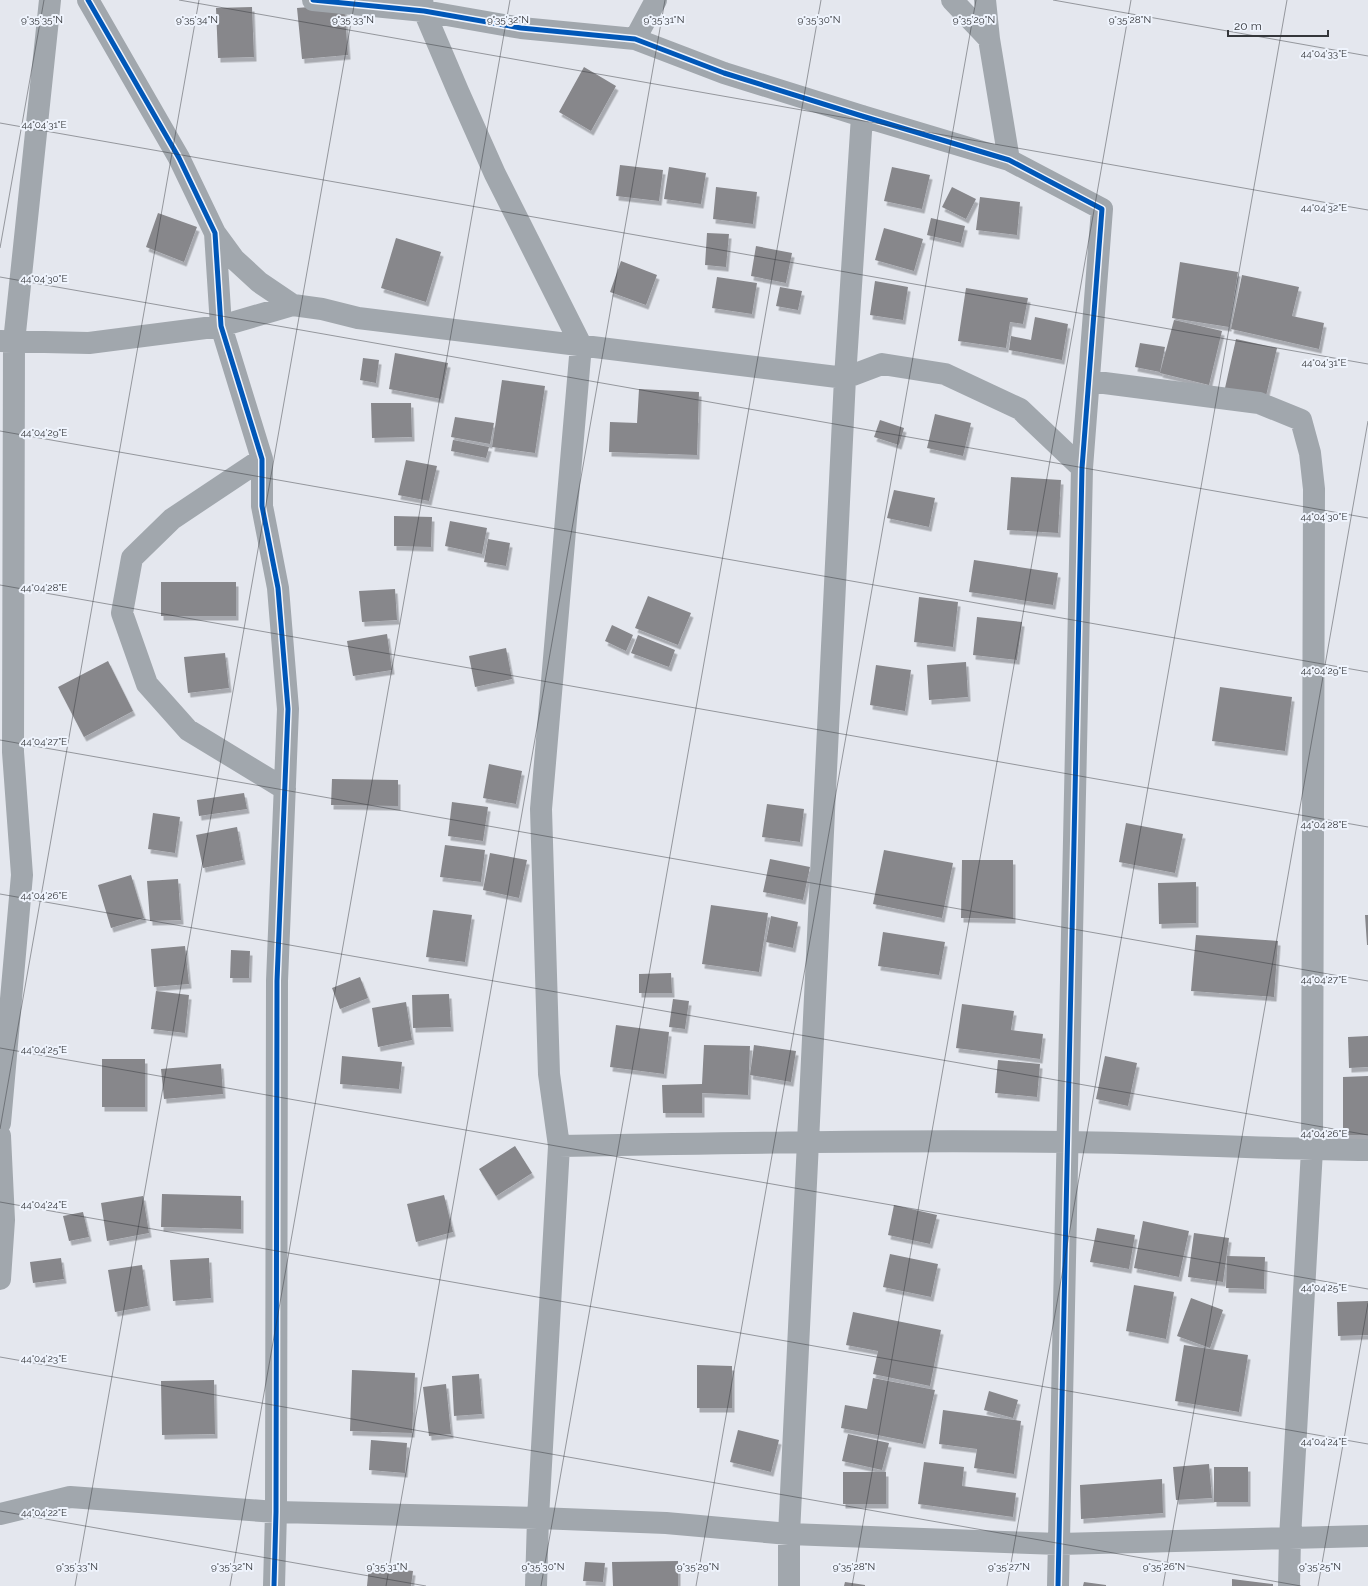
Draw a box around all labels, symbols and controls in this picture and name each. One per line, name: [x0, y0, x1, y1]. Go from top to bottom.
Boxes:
scale bar: [1228, 12, 1328, 38]
text: 9°35'35"N: [21, 14, 63, 25]
text: 9°35'34"N: [176, 14, 218, 25]
text: 9°35'33"N: [332, 14, 374, 25]
text: 9°35'32"N: [487, 14, 529, 25]
text: 9°35'31"N: [644, 14, 684, 25]
text: 9°35'30"N: [798, 14, 840, 25]
text: 9°35'29"N: [953, 14, 995, 25]
text: 9°35'28"N: [1109, 14, 1151, 25]
text: 20 m: [1234, 19, 1262, 33]
text: 44°04'33"E: [1301, 48, 1347, 59]
text: 44°04'31"E: [21, 119, 67, 130]
text: 44°04'32"E: [1301, 202, 1347, 213]
text: 44°04'30"E: [20, 273, 68, 284]
text: 44°04'31"E: [1301, 357, 1347, 368]
text: 44°04'29"E: [21, 427, 67, 438]
text: 44°04'30"E: [1300, 511, 1348, 522]
text: 44°04'28"E: [21, 582, 67, 593]
text: 44°04'29"E: [1301, 665, 1347, 676]
text: 44°04'27"E: [21, 736, 67, 747]
text: 44°04'28"E: [1301, 819, 1347, 830]
text: 44°04'26"E: [20, 890, 68, 901]
text: 44°04'27"E: [1301, 974, 1347, 985]
text: 44°04'25"E: [21, 1044, 67, 1055]
text: 44°04'26"E: [1300, 1128, 1348, 1139]
text: 44°04'24"E: [21, 1199, 67, 1210]
text: 44°04'25"E: [1301, 1282, 1347, 1293]
text: 44°04'23"E: [21, 1353, 67, 1364]
text: 44°04'24"E: [1301, 1436, 1347, 1447]
text: 44°04'22"E: [21, 1507, 67, 1518]
text: 9°35'33"N: [56, 1561, 98, 1572]
text: 9°35'32"N: [211, 1561, 253, 1572]
text: 9°35'31"N: [367, 1561, 407, 1572]
text: 9°35'30"N: [522, 1561, 564, 1572]
text: 9°35'29"N: [677, 1561, 719, 1572]
text: 9°35'28"N: [833, 1561, 875, 1572]
text: 9°35'27"N: [988, 1561, 1030, 1572]
text: 9°35'26"N: [1143, 1561, 1185, 1572]
text: 9°35'25"N: [1299, 1561, 1341, 1572]

